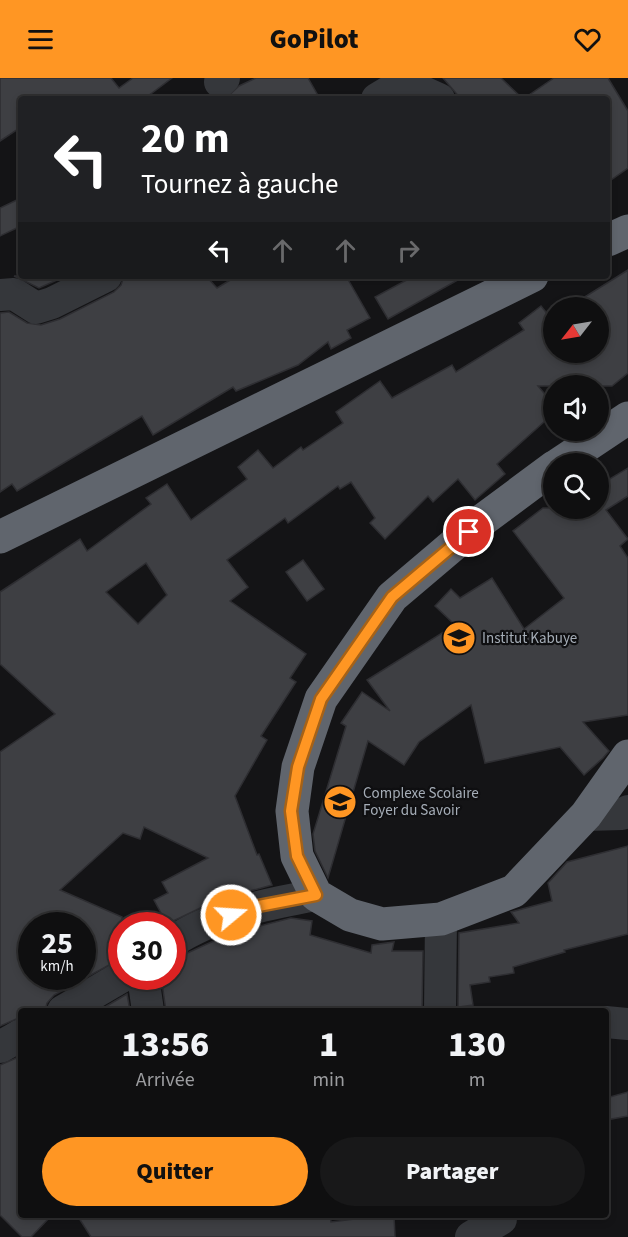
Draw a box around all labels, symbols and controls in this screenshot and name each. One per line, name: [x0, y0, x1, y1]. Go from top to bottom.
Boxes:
text: GoPilot: [269, 20, 359, 59]
icon: menu: [24, 23, 57, 56]
icon: heart: [571, 23, 604, 56]
text: 20 m: [141, 109, 230, 169]
icon: left: [42, 120, 120, 198]
text: Tournez à gauche: [141, 165, 338, 204]
icon: left: [203, 234, 236, 267]
icon: ahead: [266, 234, 299, 267]
icon: ahead: [329, 234, 362, 267]
icon: right: [392, 234, 425, 267]
north arrow: [543, 297, 609, 363]
map controls: [543, 297, 609, 519]
button: sound: [543, 375, 609, 441]
button: search: [543, 453, 609, 519]
pin: [443, 506, 494, 557]
icon: arrive: [452, 515, 485, 548]
school or university icon: Institut Kabuye: [441, 620, 477, 656]
place label: Institut Kabuye: [482, 628, 577, 649]
place label: Complexe Scolaire Foyer du Savoir: [363, 783, 479, 821]
school or university icon: Complexe Scolaire Foyer du Savoir: [322, 784, 358, 820]
position arrow: [199, 883, 263, 947]
speed limit sign: 30: [108, 912, 186, 990]
text: 25: [41, 922, 73, 965]
text: km/h: [40, 956, 74, 977]
text: 13:56: [121, 1019, 209, 1070]
text: 1: [319, 1019, 338, 1070]
text: 130: [448, 1019, 506, 1070]
text: Arrivée: [136, 1066, 195, 1094]
text: min: [312, 1066, 345, 1094]
text: m: [469, 1066, 485, 1094]
button: Quitter: [42, 1137, 308, 1206]
button: Partager: [320, 1137, 585, 1206]

